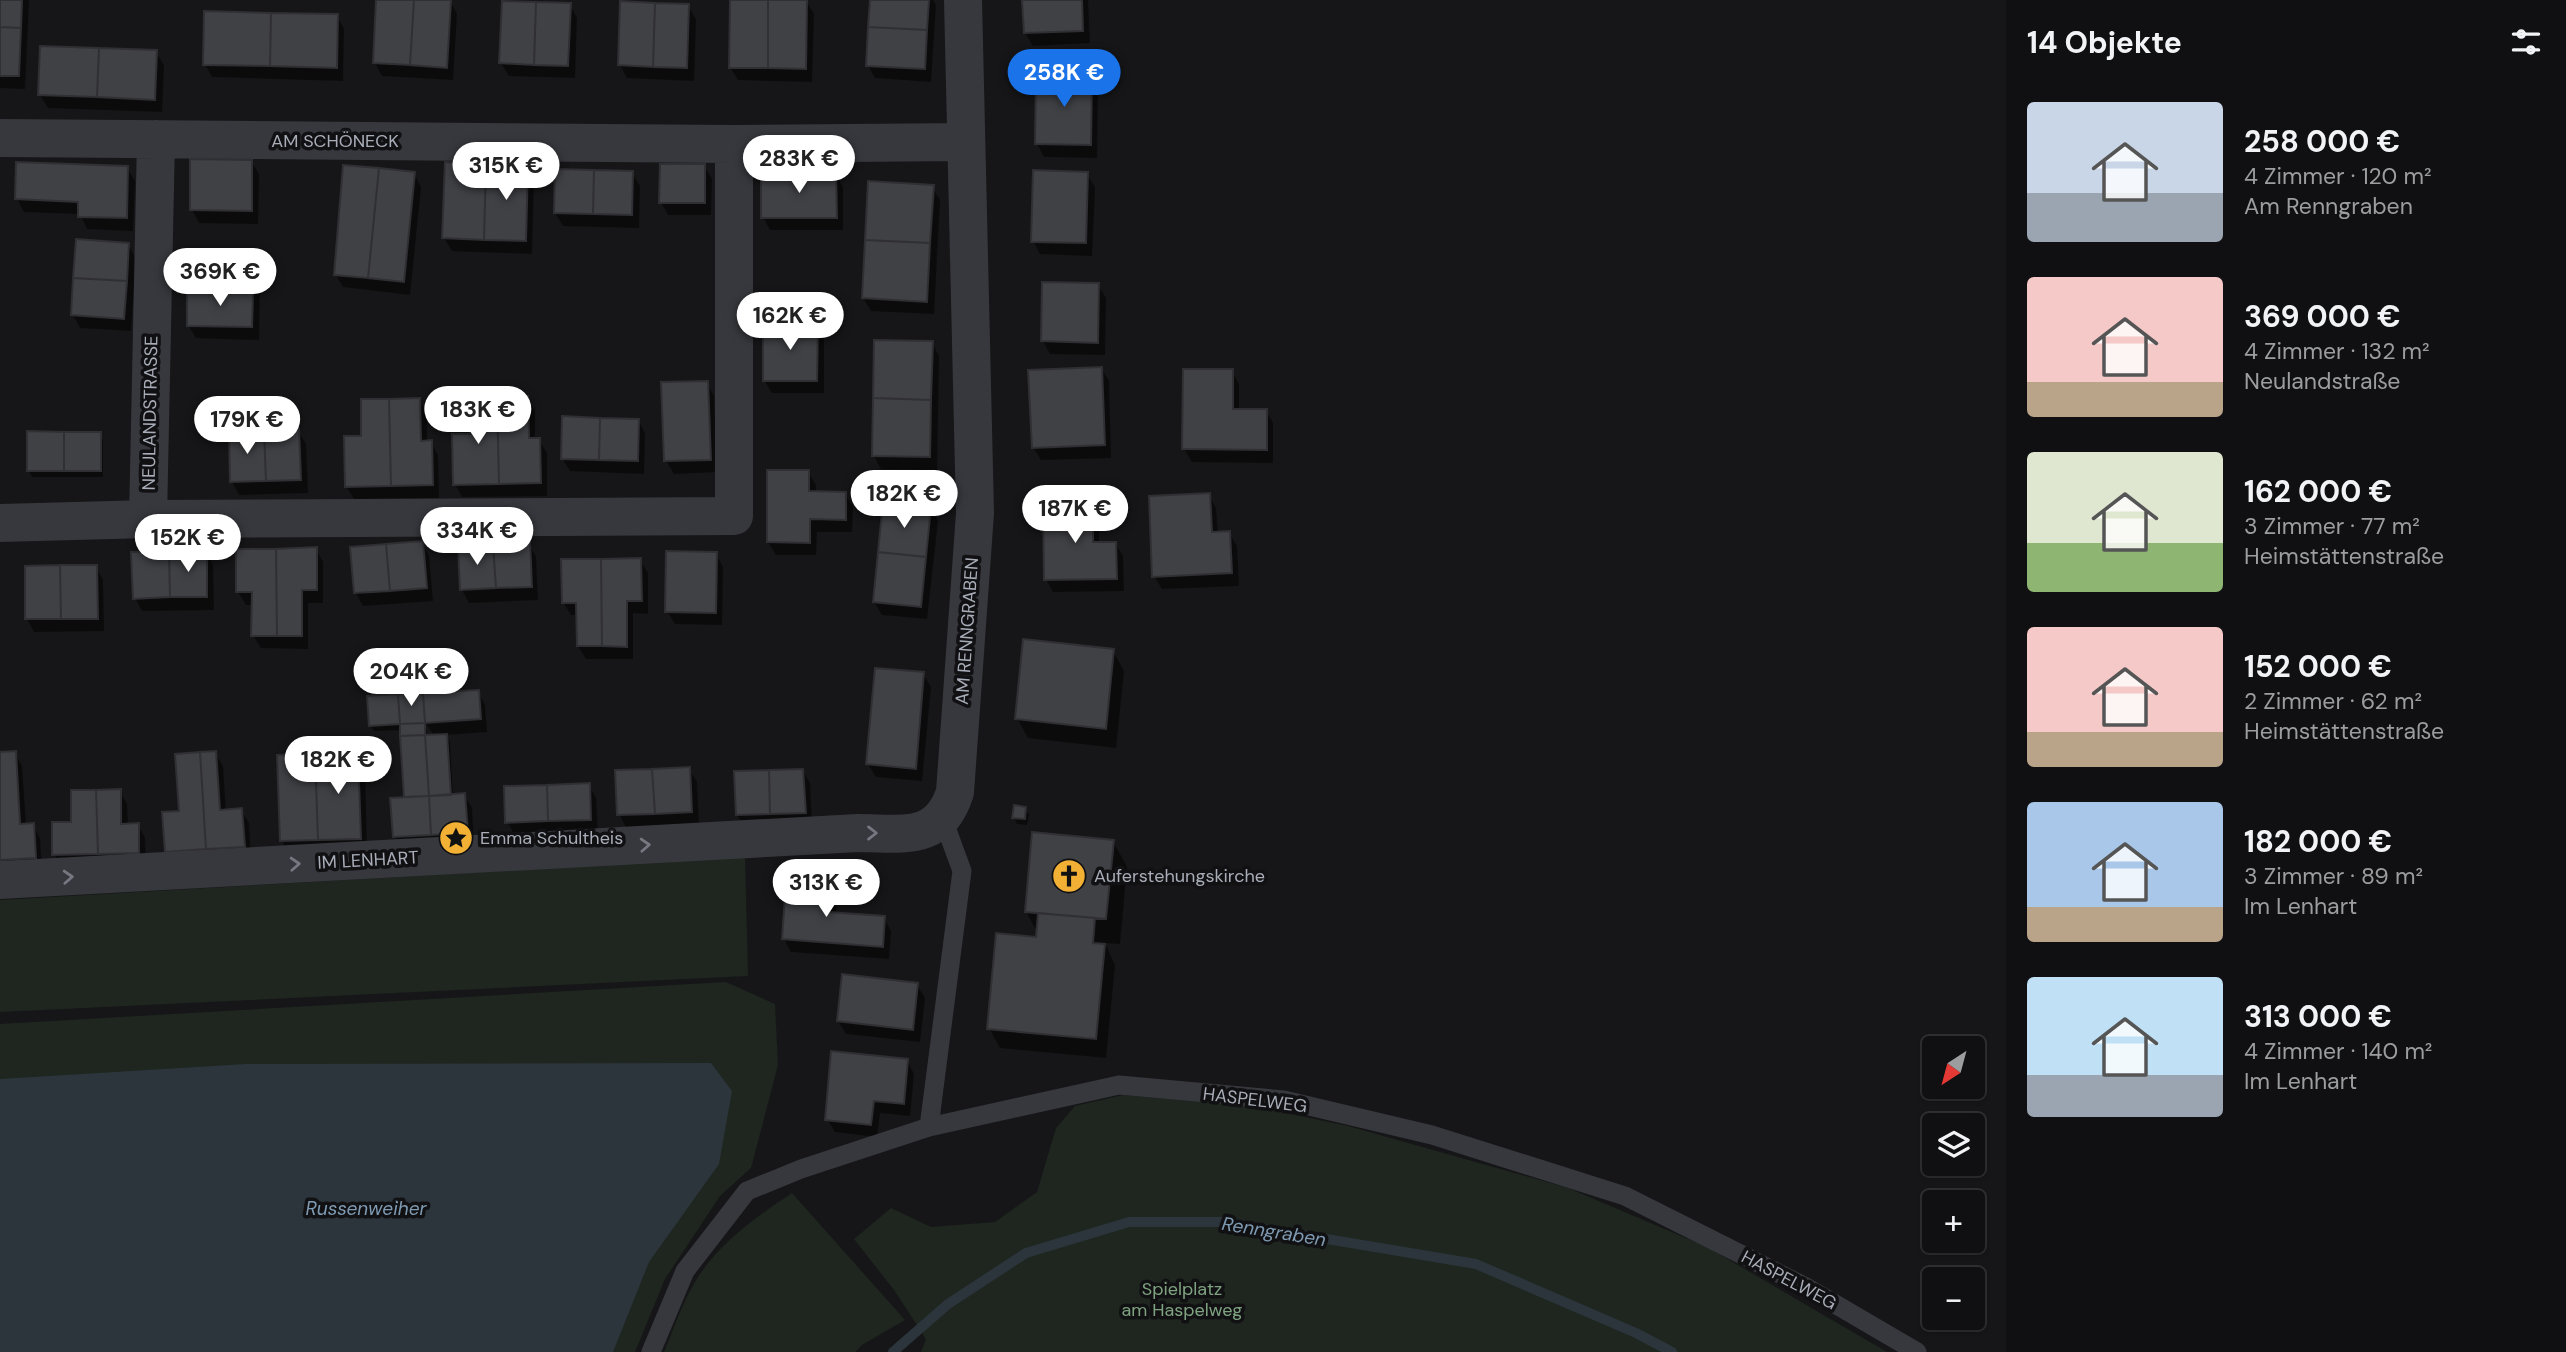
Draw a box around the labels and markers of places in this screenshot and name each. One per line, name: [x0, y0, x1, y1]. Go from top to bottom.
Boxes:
pin: 258K €: [1007, 50, 1121, 109]
pin: 283K €: [742, 136, 856, 195]
pin: 315K €: [449, 142, 563, 202]
pin: 369K €: [163, 248, 277, 308]
pin: 162K €: [733, 292, 847, 352]
pin: 183K €: [421, 386, 535, 446]
pin: 179K €: [190, 396, 304, 456]
pin: 182K €: [847, 470, 961, 530]
pin: 187K €: [1018, 486, 1132, 545]
pin: 334K €: [420, 508, 534, 567]
pin: 152K €: [131, 514, 245, 574]
pin: 204K €: [354, 648, 468, 708]
pin: 182K €: [281, 736, 395, 796]
place icon: Emma Schultheis: [437, 819, 475, 857]
place label: Emma Schultheis: [480, 826, 623, 850]
church icon: Auferstehungskirche: [1050, 857, 1088, 895]
pin: 313K €: [769, 860, 883, 919]
place label: Auferstehungskirche: [1094, 864, 1265, 888]

